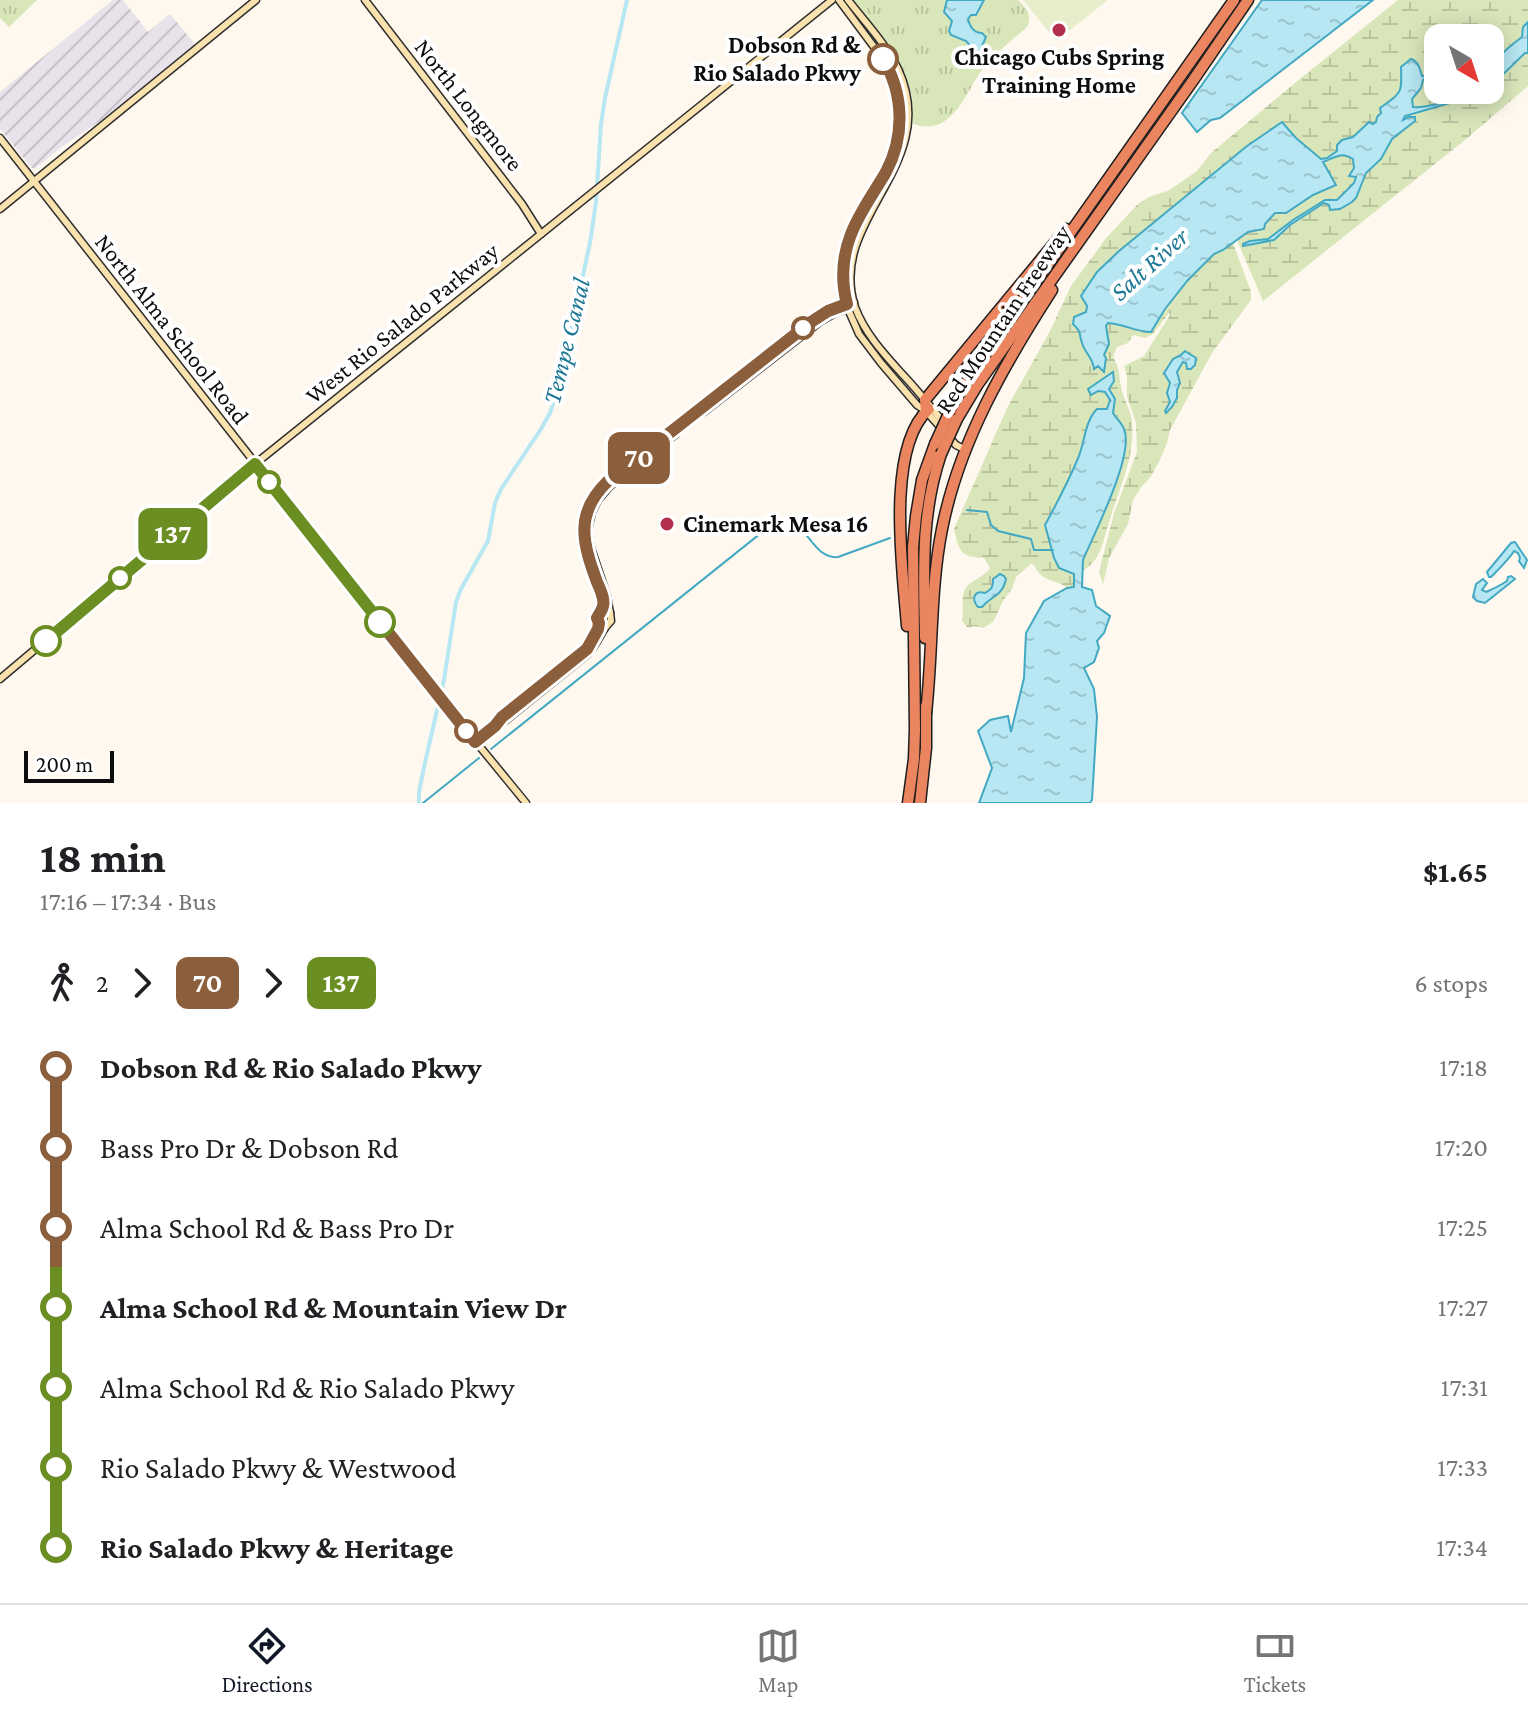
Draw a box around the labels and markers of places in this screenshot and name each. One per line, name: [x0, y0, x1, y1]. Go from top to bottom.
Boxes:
marker: Chicago Cubs Spring Training Home: [1050, 21, 1068, 39]
place label: Dobson Rd & Rio Salado Pkwy: [693, 31, 862, 86]
place label: Chicago Cubs Spring Training Home: [954, 43, 1164, 98]
marker: Dobson Rd & Rio Salado Pkwy: [868, 44, 898, 74]
unlabelled marker: [792, 317, 814, 339]
unlabelled marker: [258, 471, 280, 493]
place label: Cinemark Mesa 16: [683, 510, 869, 537]
marker: Cinemark Mesa 16: [658, 515, 676, 533]
unlabelled marker: [109, 567, 131, 589]
unlabelled marker: [365, 607, 395, 637]
unlabelled marker: [31, 626, 61, 656]
unlabelled marker: [455, 720, 477, 742]

